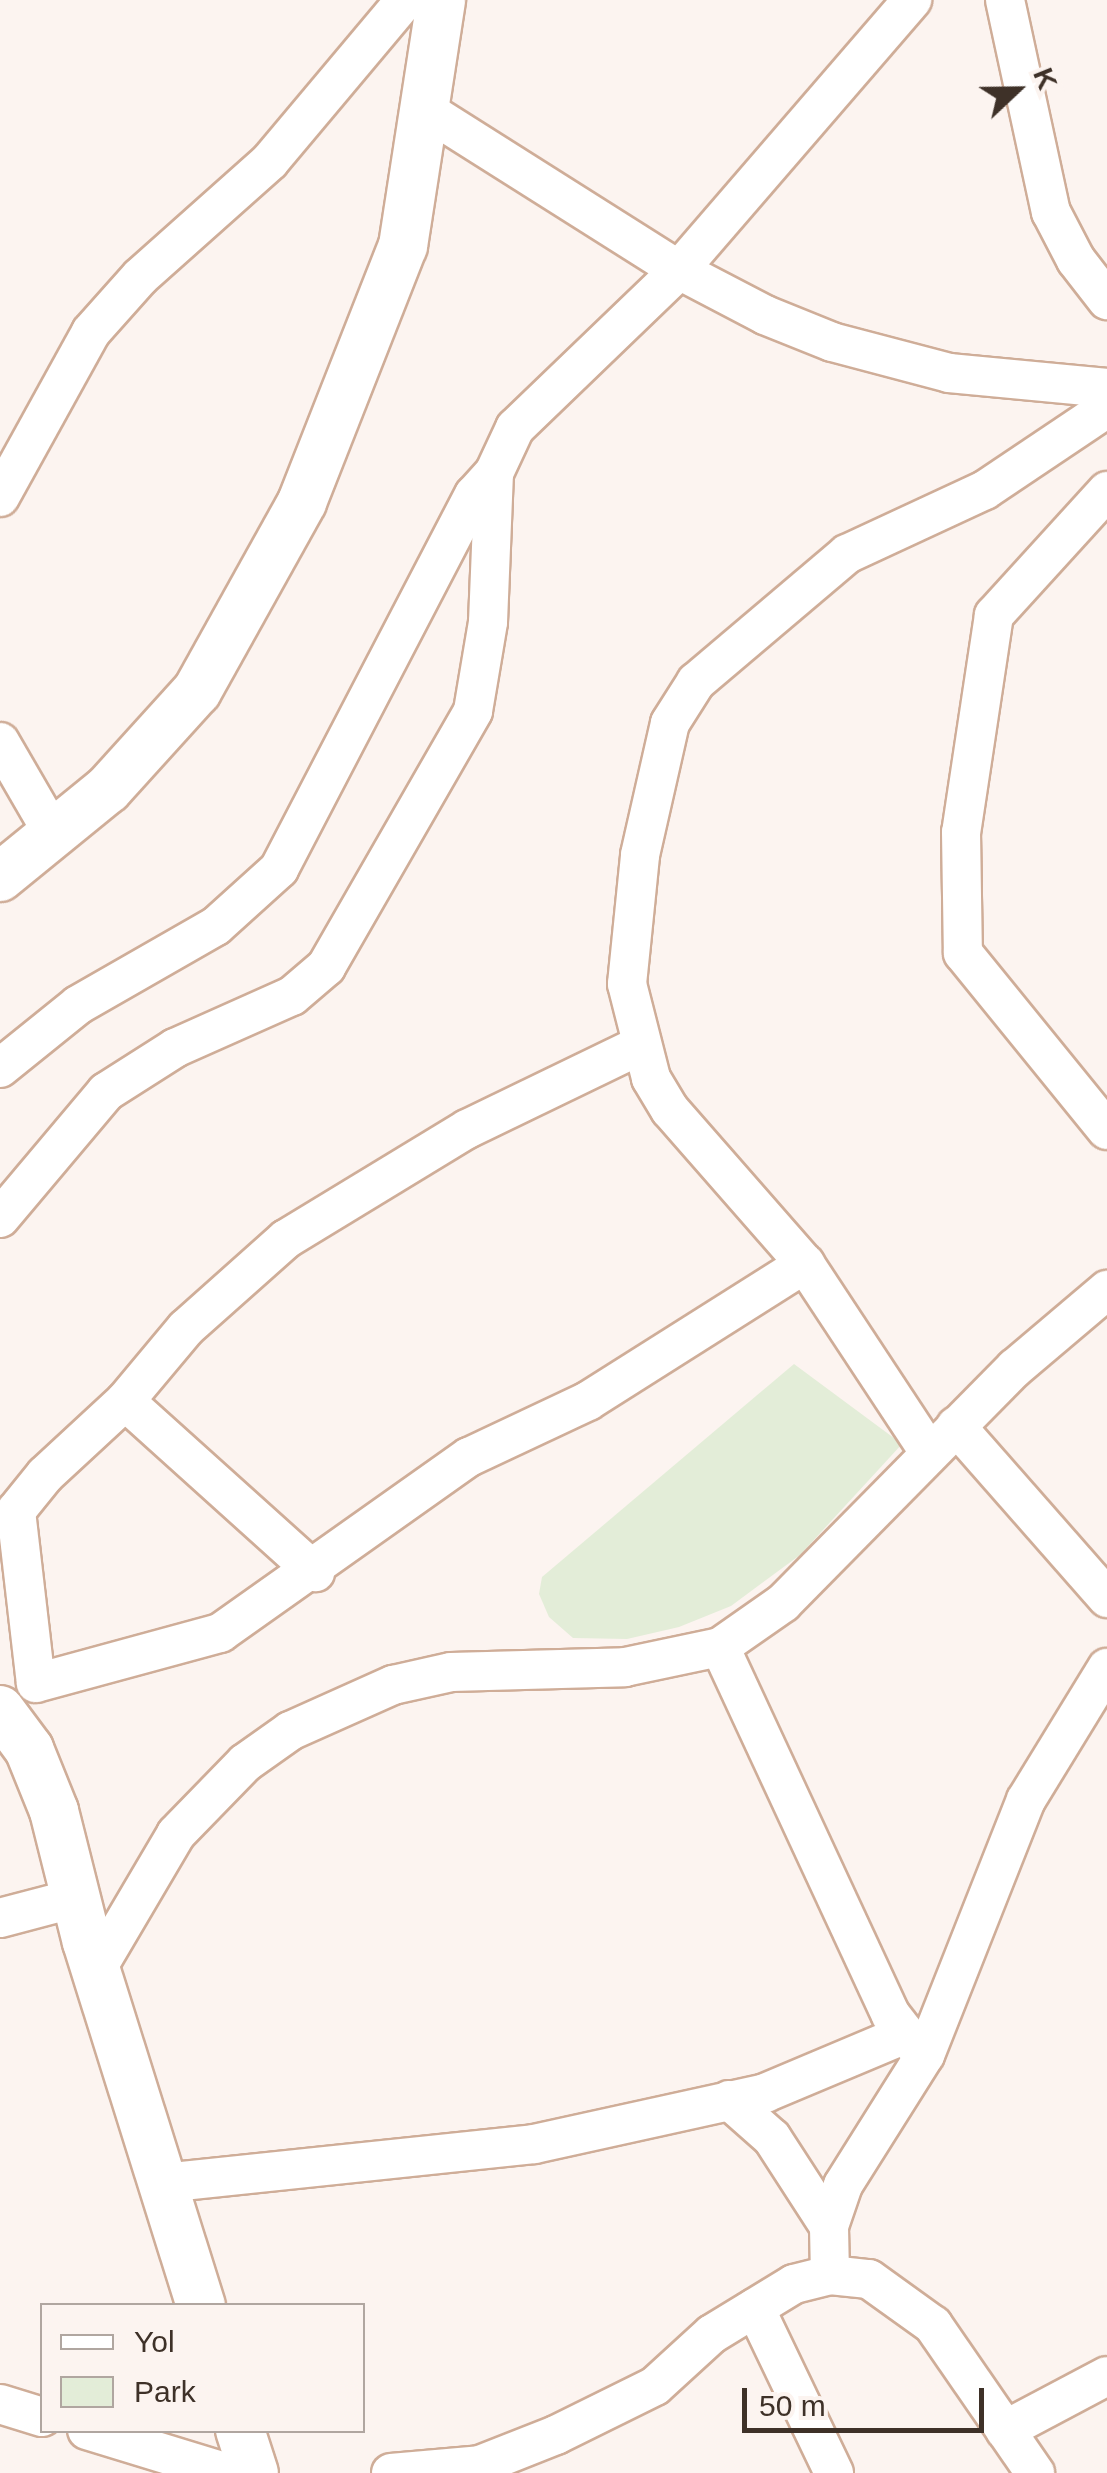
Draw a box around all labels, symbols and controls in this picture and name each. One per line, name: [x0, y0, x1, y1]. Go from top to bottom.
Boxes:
north arrow: [967, 40, 1067, 140]
text: K: [1027, 63, 1063, 94]
legend: [40, 2303, 365, 2433]
text: Yol: [134, 2325, 175, 2358]
scale bar: [747, 2368, 990, 2430]
text: Park: [134, 2375, 196, 2408]
text: 50 m: [759, 2389, 826, 2422]

